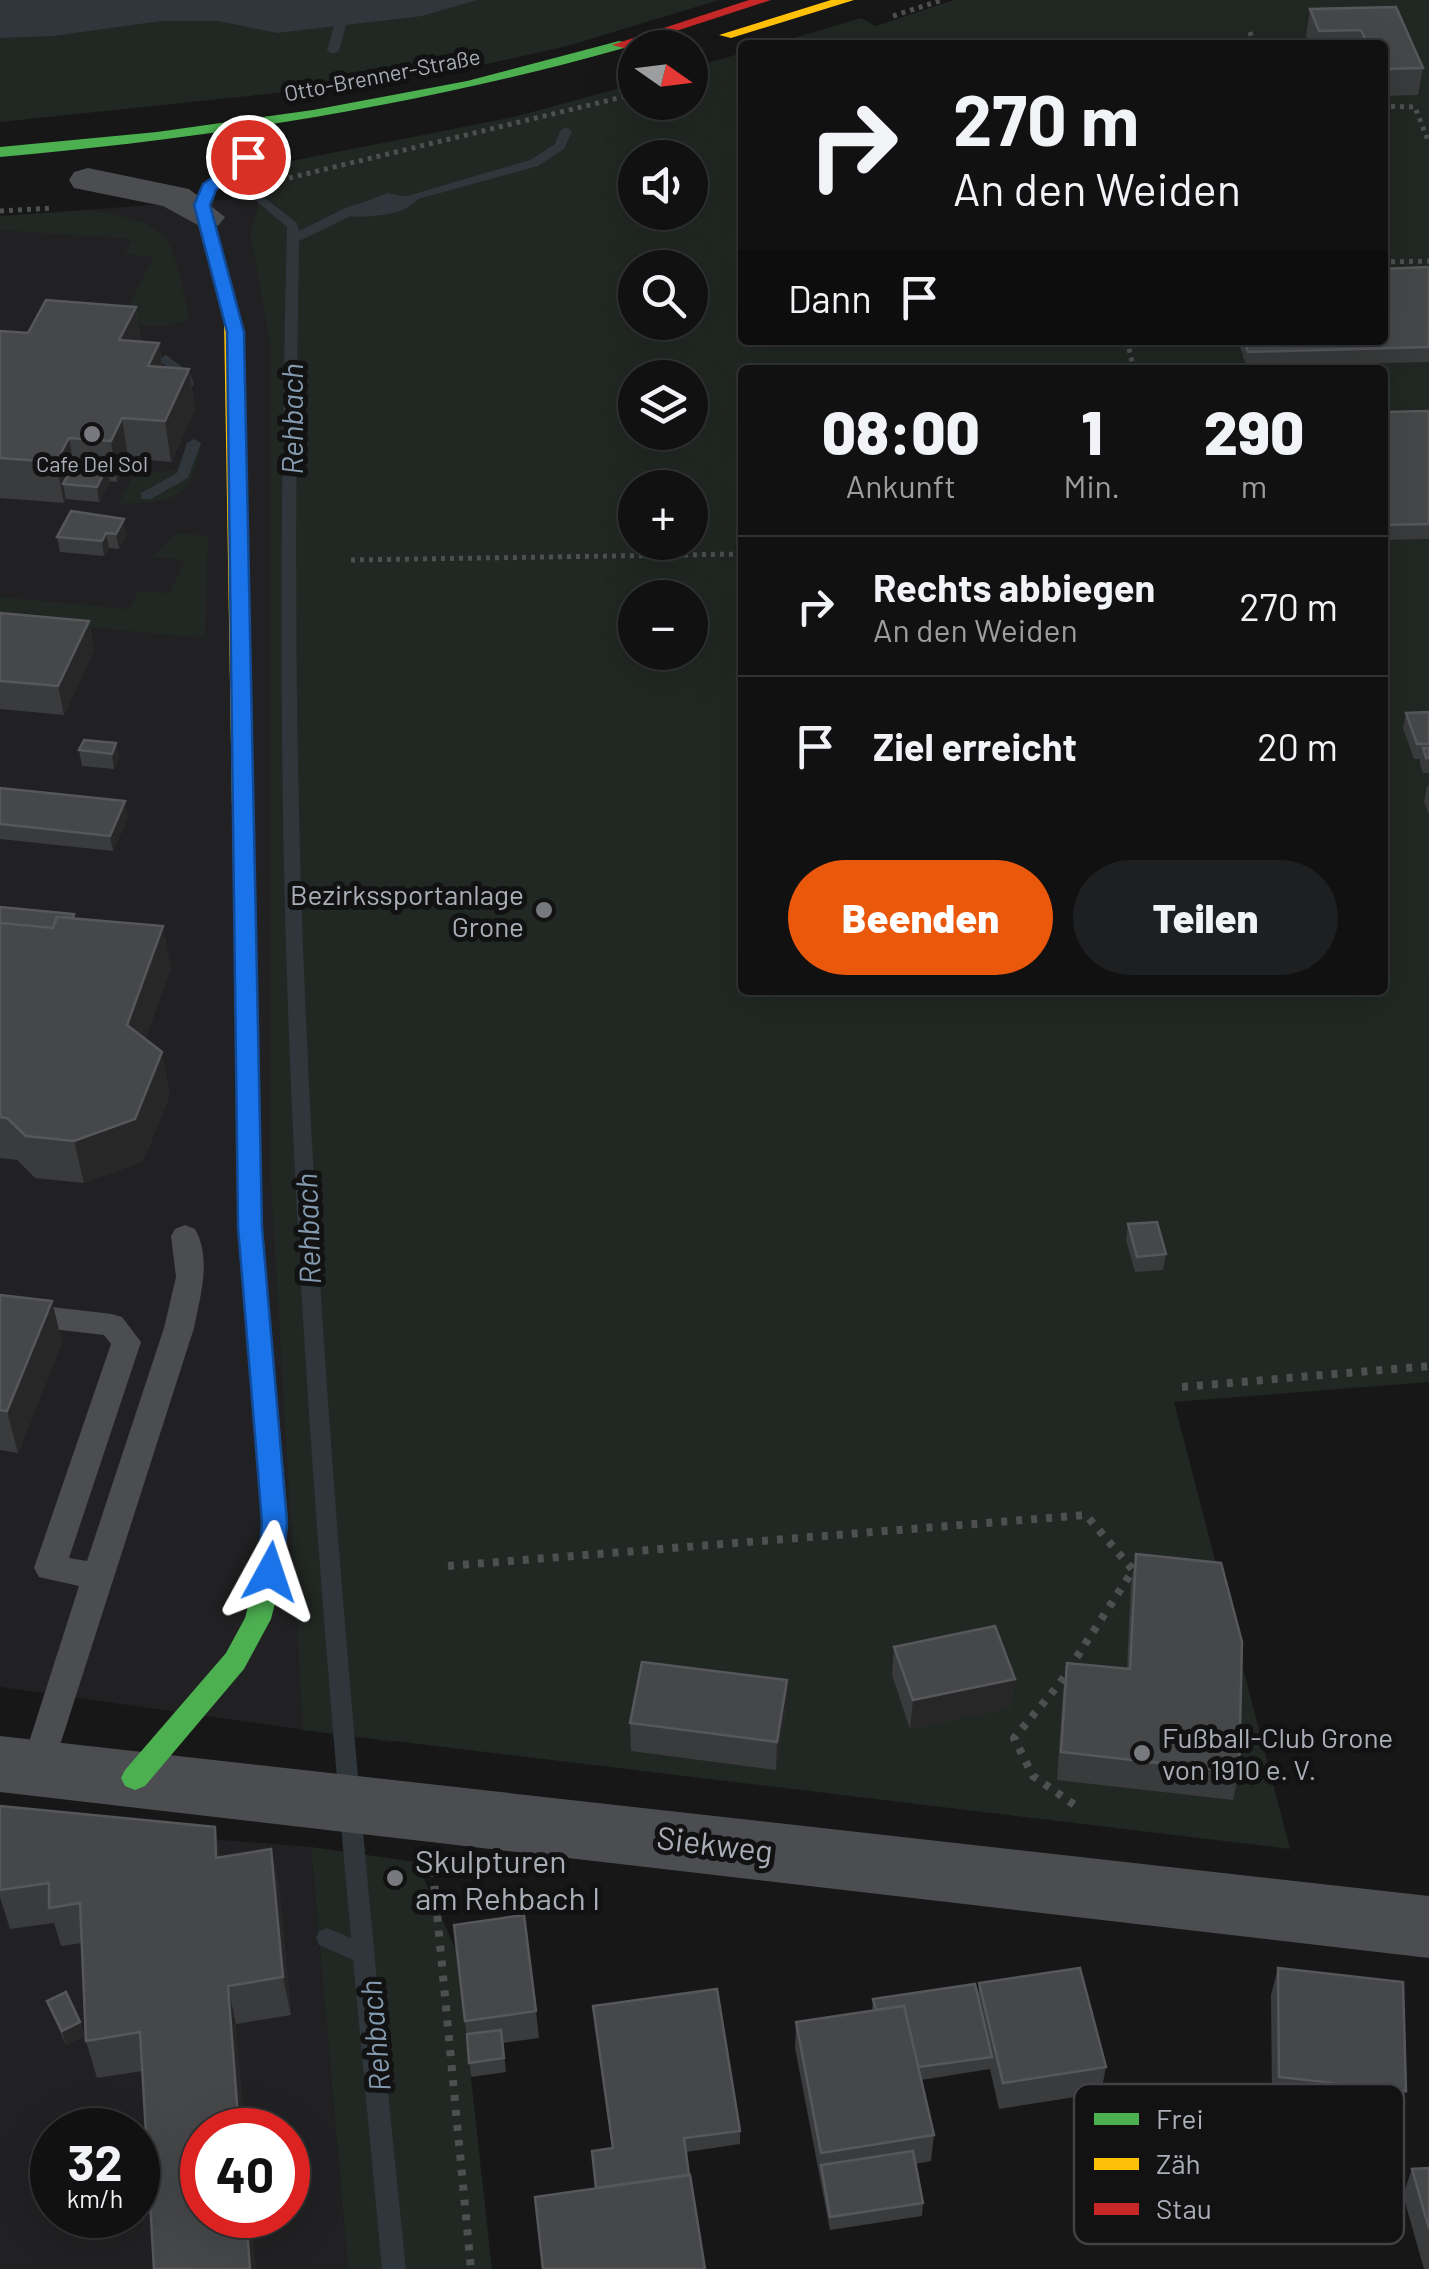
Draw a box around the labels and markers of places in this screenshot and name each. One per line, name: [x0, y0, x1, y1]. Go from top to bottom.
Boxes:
pin: [206, 115, 291, 200]
marker: Cafe Del Sol: [81, 423, 103, 445]
place label: Cafe Del Sol: [36, 450, 148, 476]
place label: Bezirkssportanlage Grone: [290, 877, 524, 943]
marker: Bezirkssportanlage Grone: [533, 899, 555, 921]
place label: Fußball-Club Grone von 1910 e. V.: [1162, 1720, 1393, 1786]
marker: Fußball-Club Grone von 1910 e. V.: [1131, 1742, 1153, 1764]
place label: Skulpturen am Rehbach I: [415, 1841, 600, 1916]
marker: Skulpturen am Rehbach I: [384, 1867, 406, 1889]

